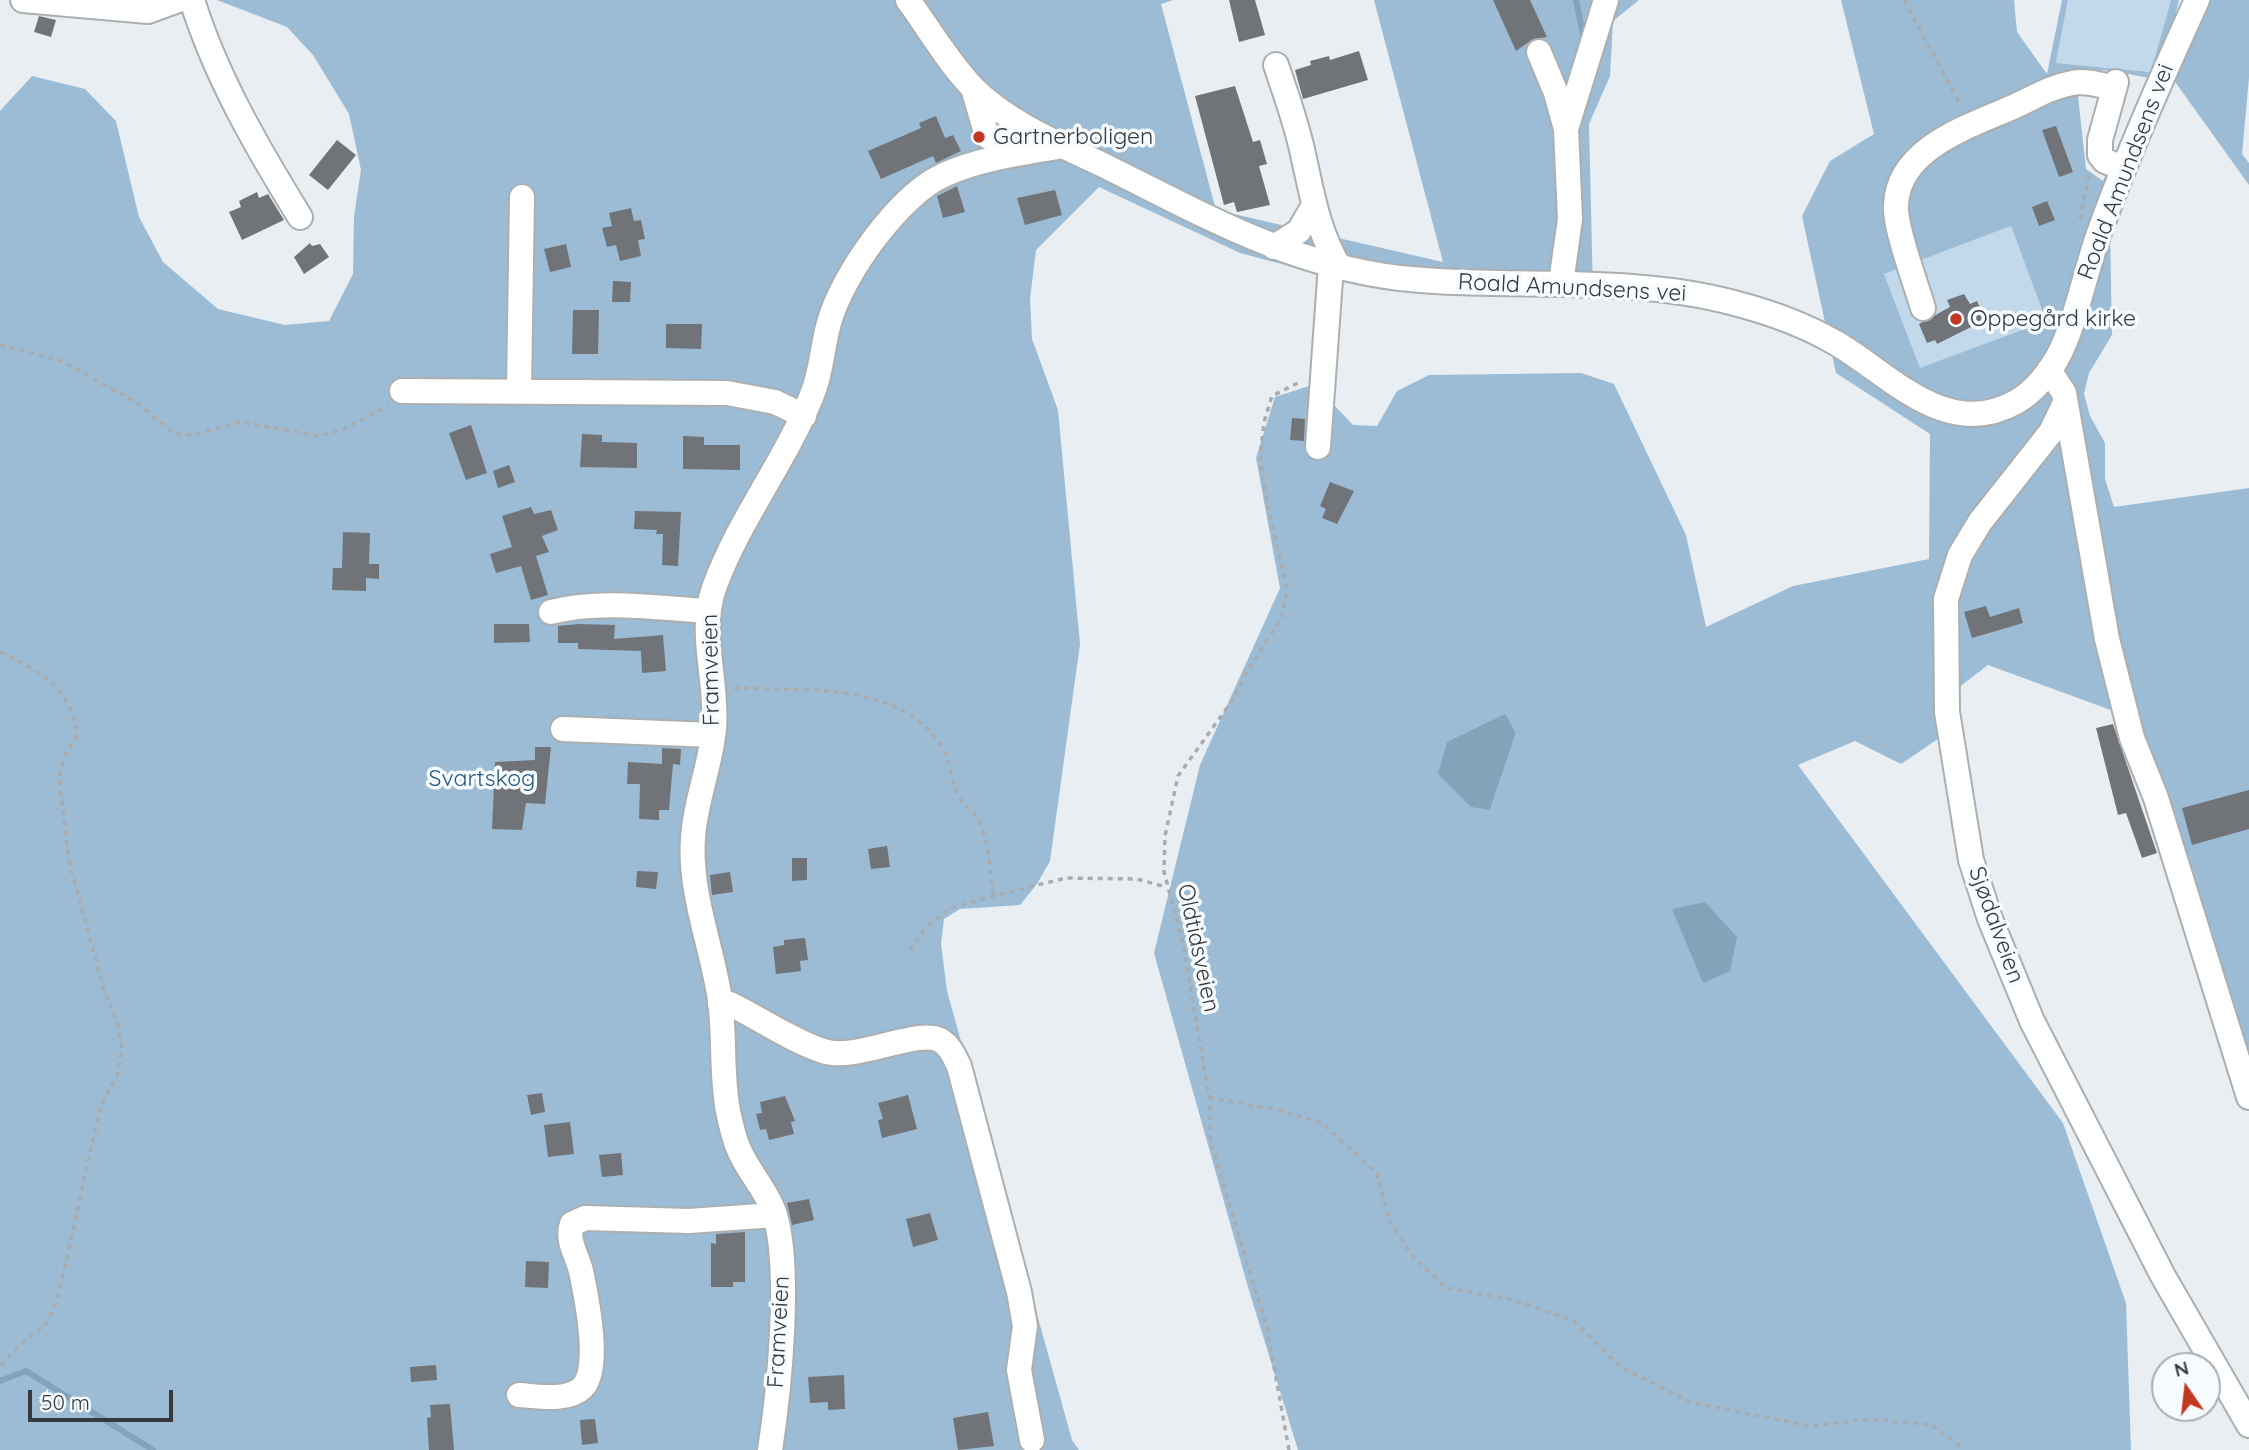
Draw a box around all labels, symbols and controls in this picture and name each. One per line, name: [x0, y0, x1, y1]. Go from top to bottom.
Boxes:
street label: Roald Amundsens vei: [2072, 60, 2180, 284]
place label: Gartnerboligen: [993, 123, 1153, 151]
marker: Gartnerboligen: [971, 129, 987, 145]
street label: Roald Amundsens vei: [1457, 268, 1687, 308]
place label: Oppegård kirke: [1970, 305, 2136, 333]
marker: Oppegård kirke: [1948, 311, 1964, 327]
street label: Framveien: [696, 614, 726, 726]
park label: Svartskog: [429, 765, 535, 793]
street label: Sjødalveien: [1962, 863, 2030, 987]
street label: Oldtidsveien: [1171, 881, 1225, 1015]
street label: Framveien: [762, 1275, 796, 1389]
north arrow: [2151, 1352, 2221, 1422]
text: N: [2172, 1355, 2191, 1382]
scale bar: [32, 1376, 177, 1420]
text: 50 m: [41, 1389, 90, 1415]

